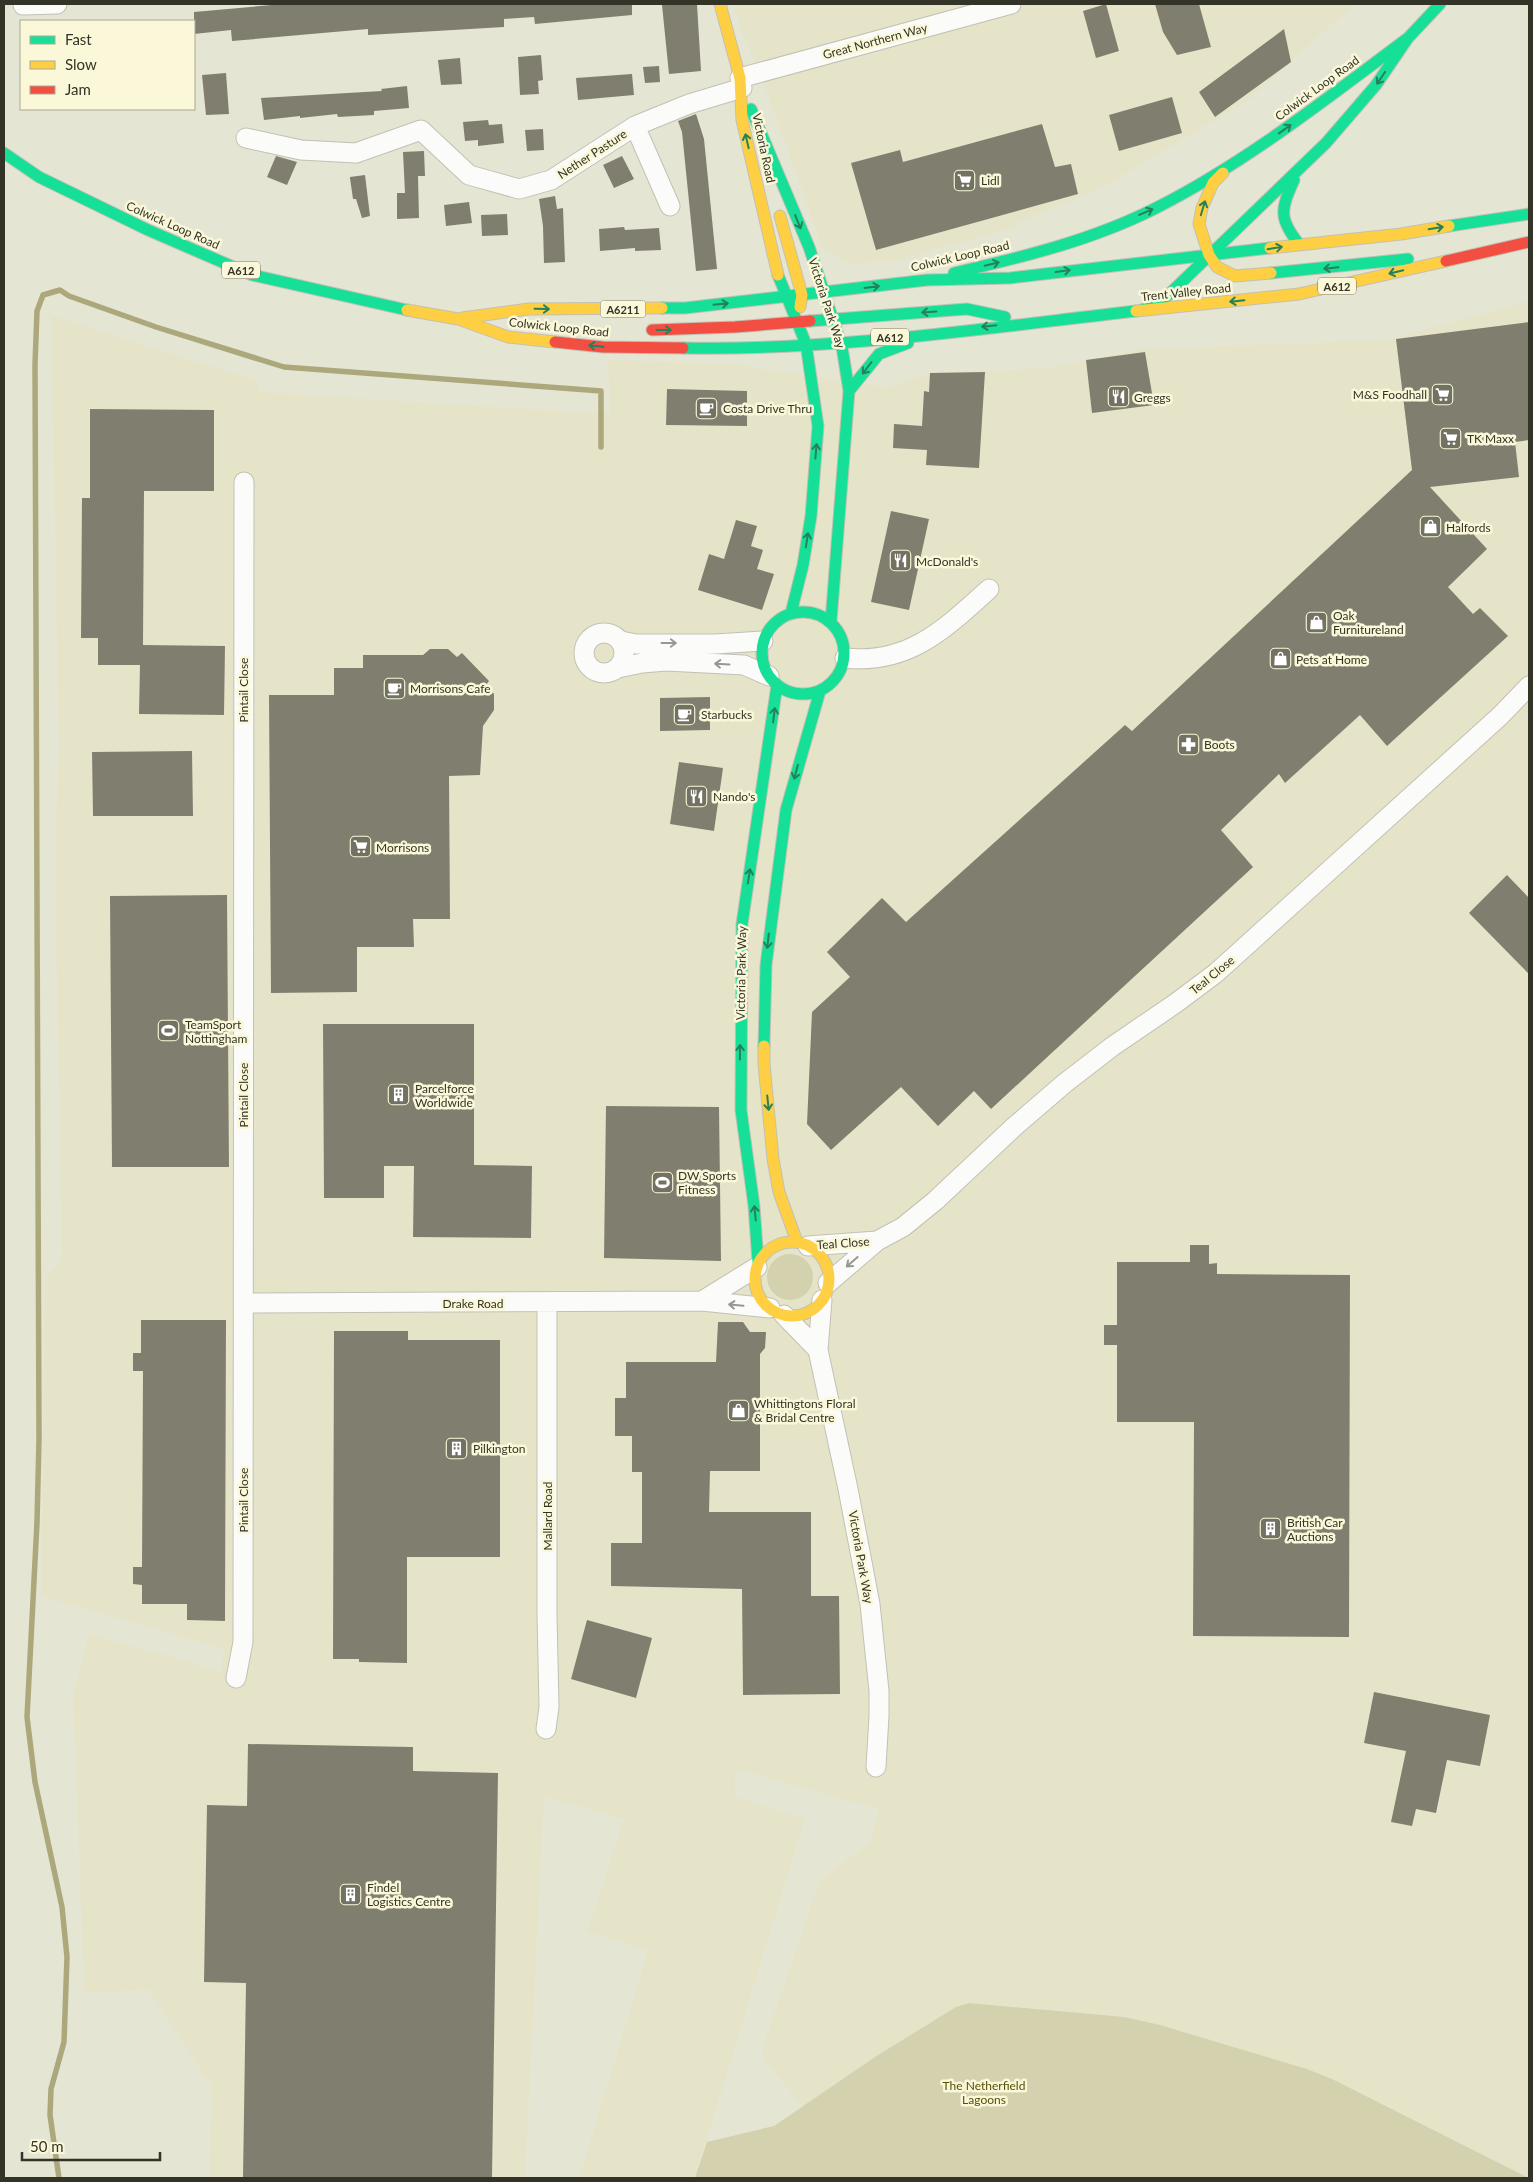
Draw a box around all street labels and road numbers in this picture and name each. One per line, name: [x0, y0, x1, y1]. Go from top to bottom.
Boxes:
street label: Great Northern Way: [821, 20, 930, 62]
street label: Colwick Loop Road: [1272, 52, 1362, 124]
street label: Victoria Road: [749, 112, 779, 184]
street label: Nether Pasture: [555, 126, 629, 182]
street label: Colwick Loop Road: [124, 198, 222, 252]
street label: Colwick Loop Road: [909, 237, 1011, 275]
street label: Victoria Park Way: [805, 256, 849, 351]
road number: A612: [222, 262, 260, 278]
road number: A612: [1318, 278, 1356, 294]
street label: Trent Valley Road: [1140, 280, 1232, 304]
road number: A6211: [600, 300, 646, 318]
street label: Colwick Loop Road: [508, 314, 610, 340]
road number: A612: [871, 328, 909, 346]
street label: Pintail Close: [236, 658, 251, 722]
street label: Victoria Park Way: [733, 925, 749, 1020]
street label: Teal Close: [1187, 952, 1237, 998]
street label: Pintail Close: [236, 1063, 251, 1127]
street label: Teal Close: [816, 1234, 870, 1252]
street label: Drake Road: [442, 1296, 504, 1311]
street label: Pintail Close: [236, 1468, 251, 1532]
street label: Mallard Road: [540, 1481, 555, 1551]
street label: Victoria Park Way: [845, 1509, 877, 1605]

